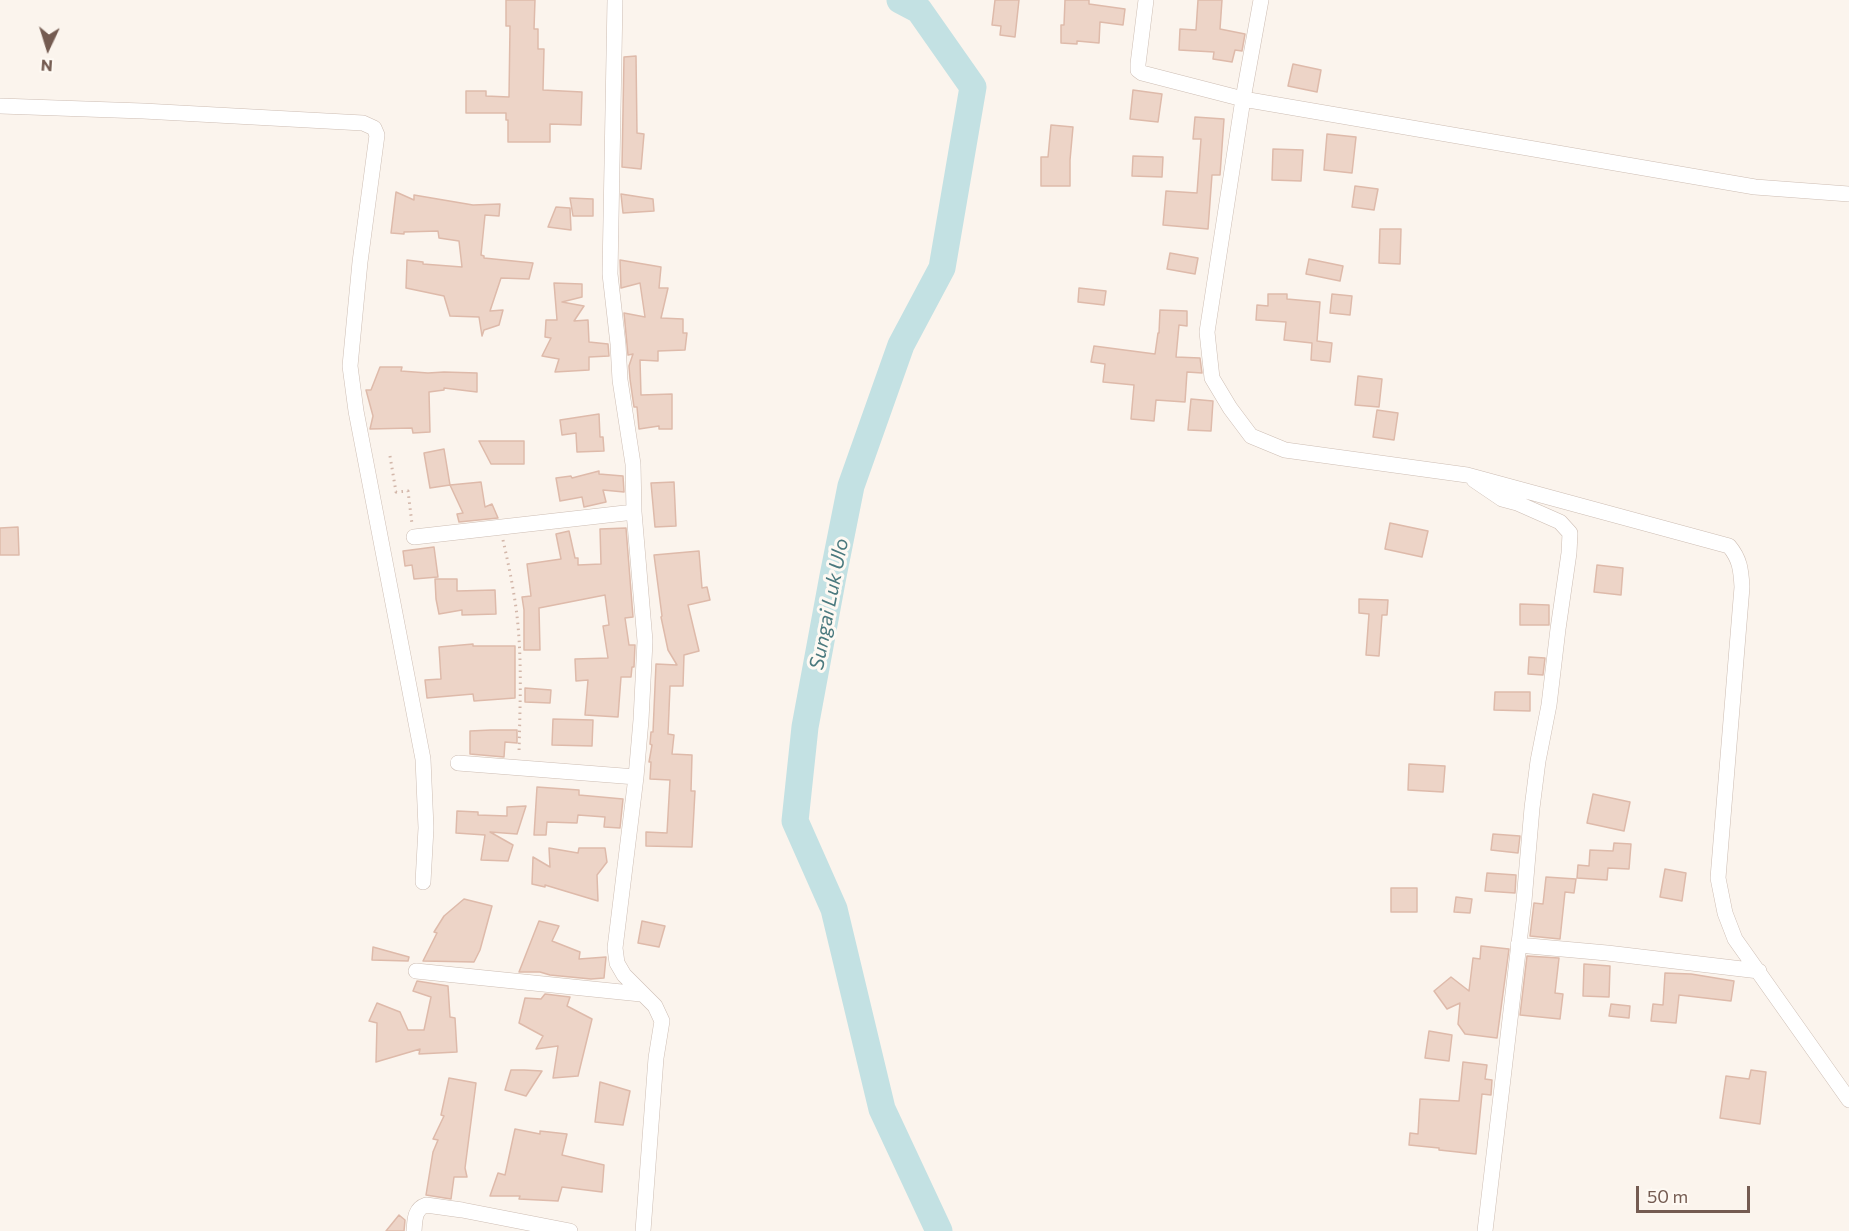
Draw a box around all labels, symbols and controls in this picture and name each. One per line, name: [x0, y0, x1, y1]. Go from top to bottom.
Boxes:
north arrow: [18, 18, 78, 78]
text: N: [40, 57, 53, 76]
water label: Sungai Luk Ulo: [804, 536, 854, 672]
scale bar: [1639, 1174, 1753, 1212]
text: 50 m: [1647, 1185, 1688, 1207]

